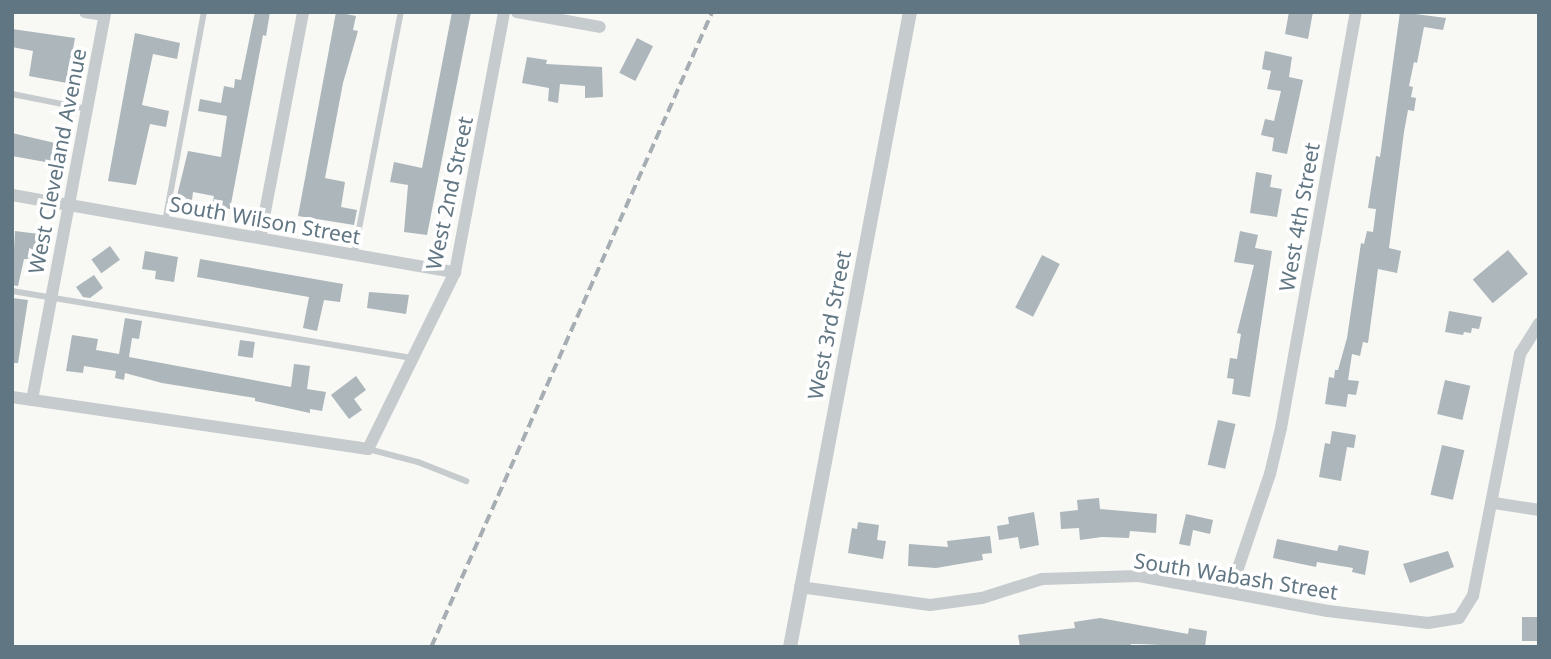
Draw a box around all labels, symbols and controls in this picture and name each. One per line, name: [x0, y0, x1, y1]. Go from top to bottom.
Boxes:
street label: West Cleveland Avenue: [23, 46, 91, 276]
street label: West 2nd Street: [420, 114, 478, 272]
street label: West 4th Street: [1274, 141, 1324, 293]
street label: South Wilson Street: [168, 191, 362, 249]
street label: West 3rd Street: [802, 248, 856, 402]
street label: South Wabash Street: [1132, 547, 1340, 605]

